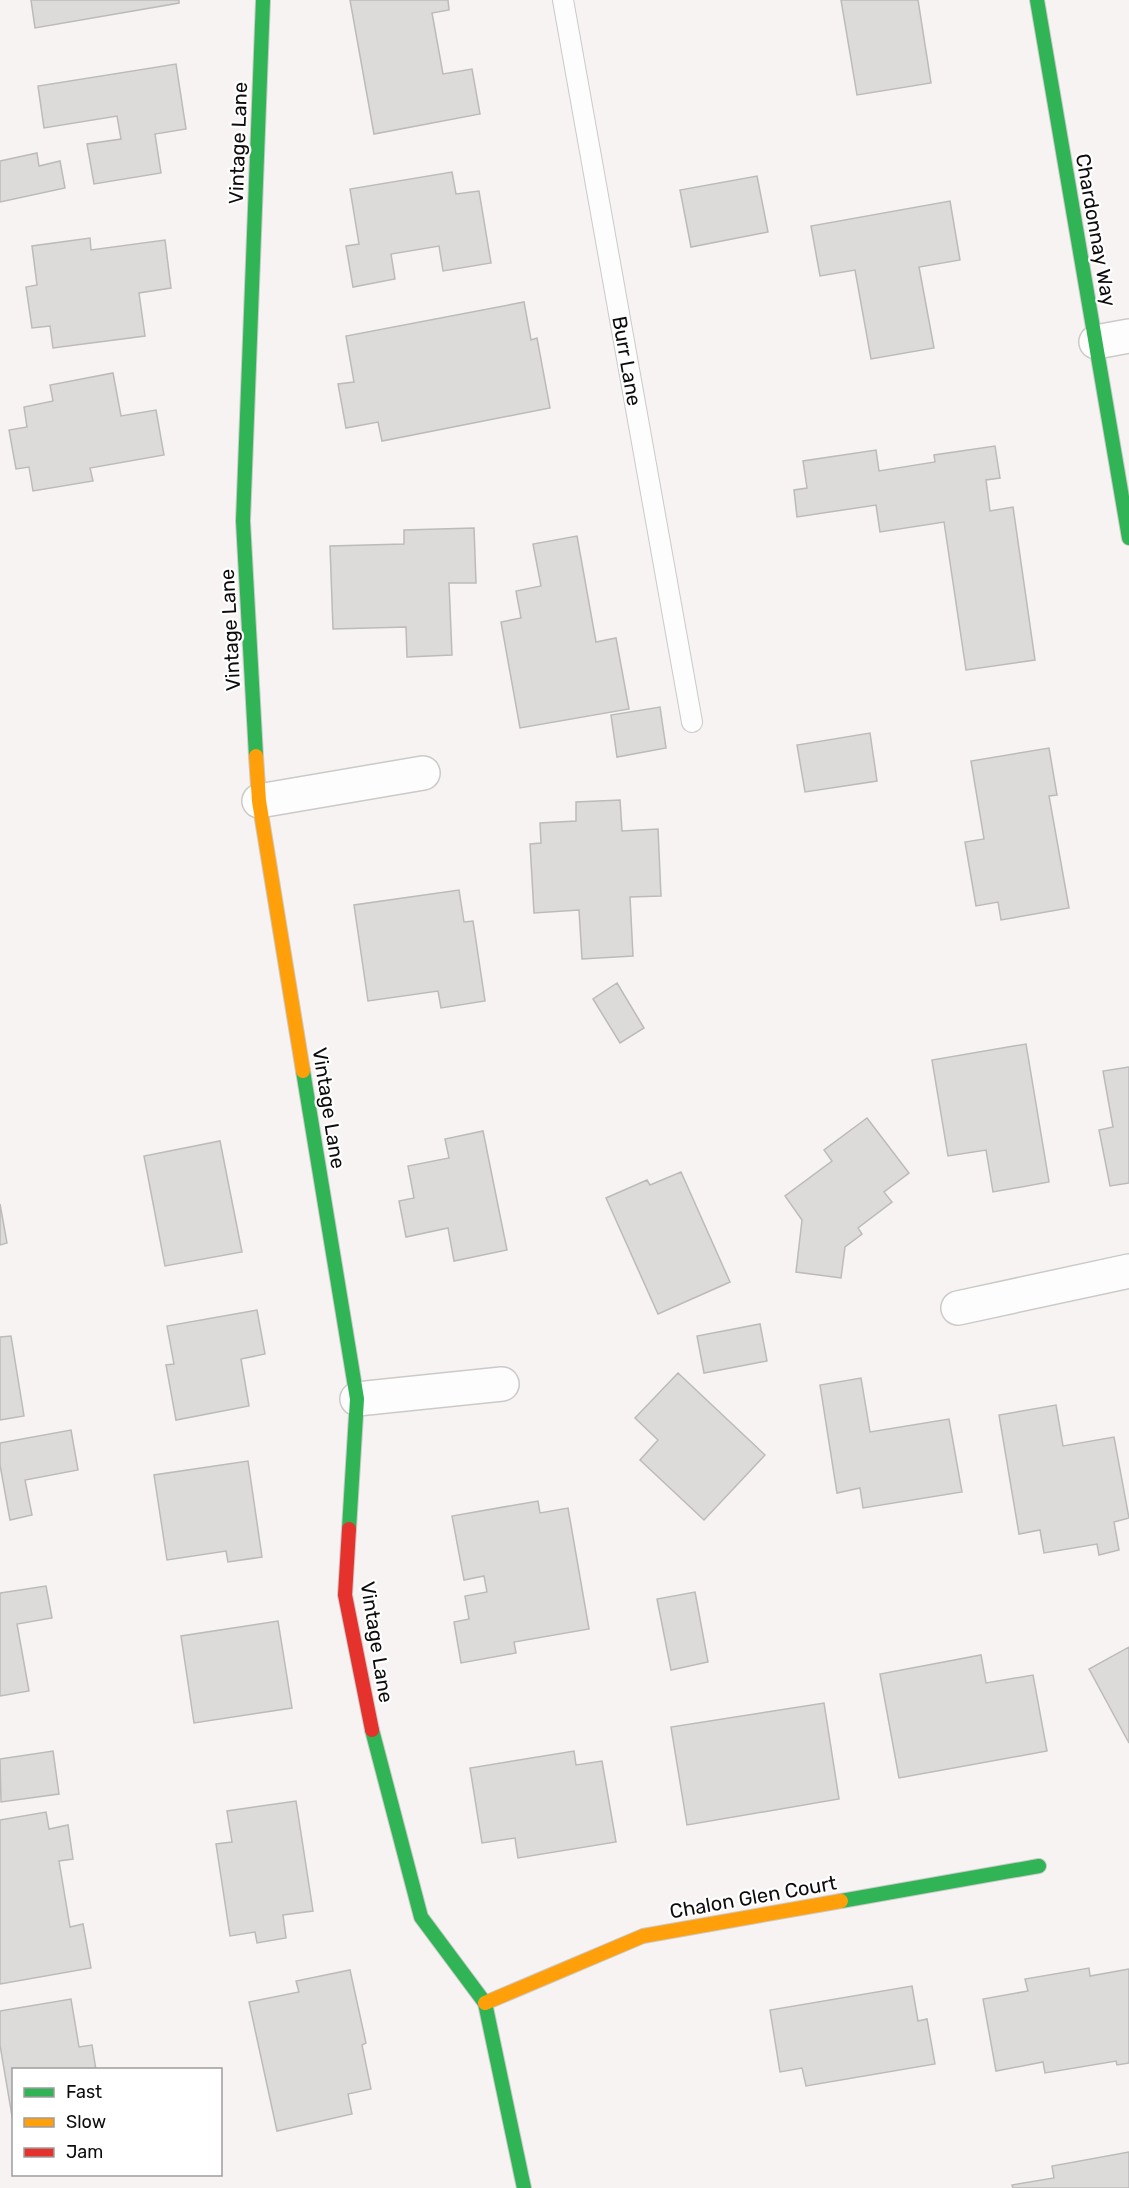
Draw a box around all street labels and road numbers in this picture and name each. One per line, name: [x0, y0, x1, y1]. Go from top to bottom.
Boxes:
street label: Vintage Lane: [224, 81, 252, 205]
street label: Chardonnay Way: [1071, 152, 1121, 308]
street label: Burr Lane: [607, 314, 647, 408]
street label: Vintage Lane: [215, 568, 245, 692]
street label: Vintage Lane: [308, 1046, 350, 1170]
street label: Vintage Lane: [356, 1580, 398, 1704]
street label: Chalon Glen Court: [668, 1870, 838, 1923]

